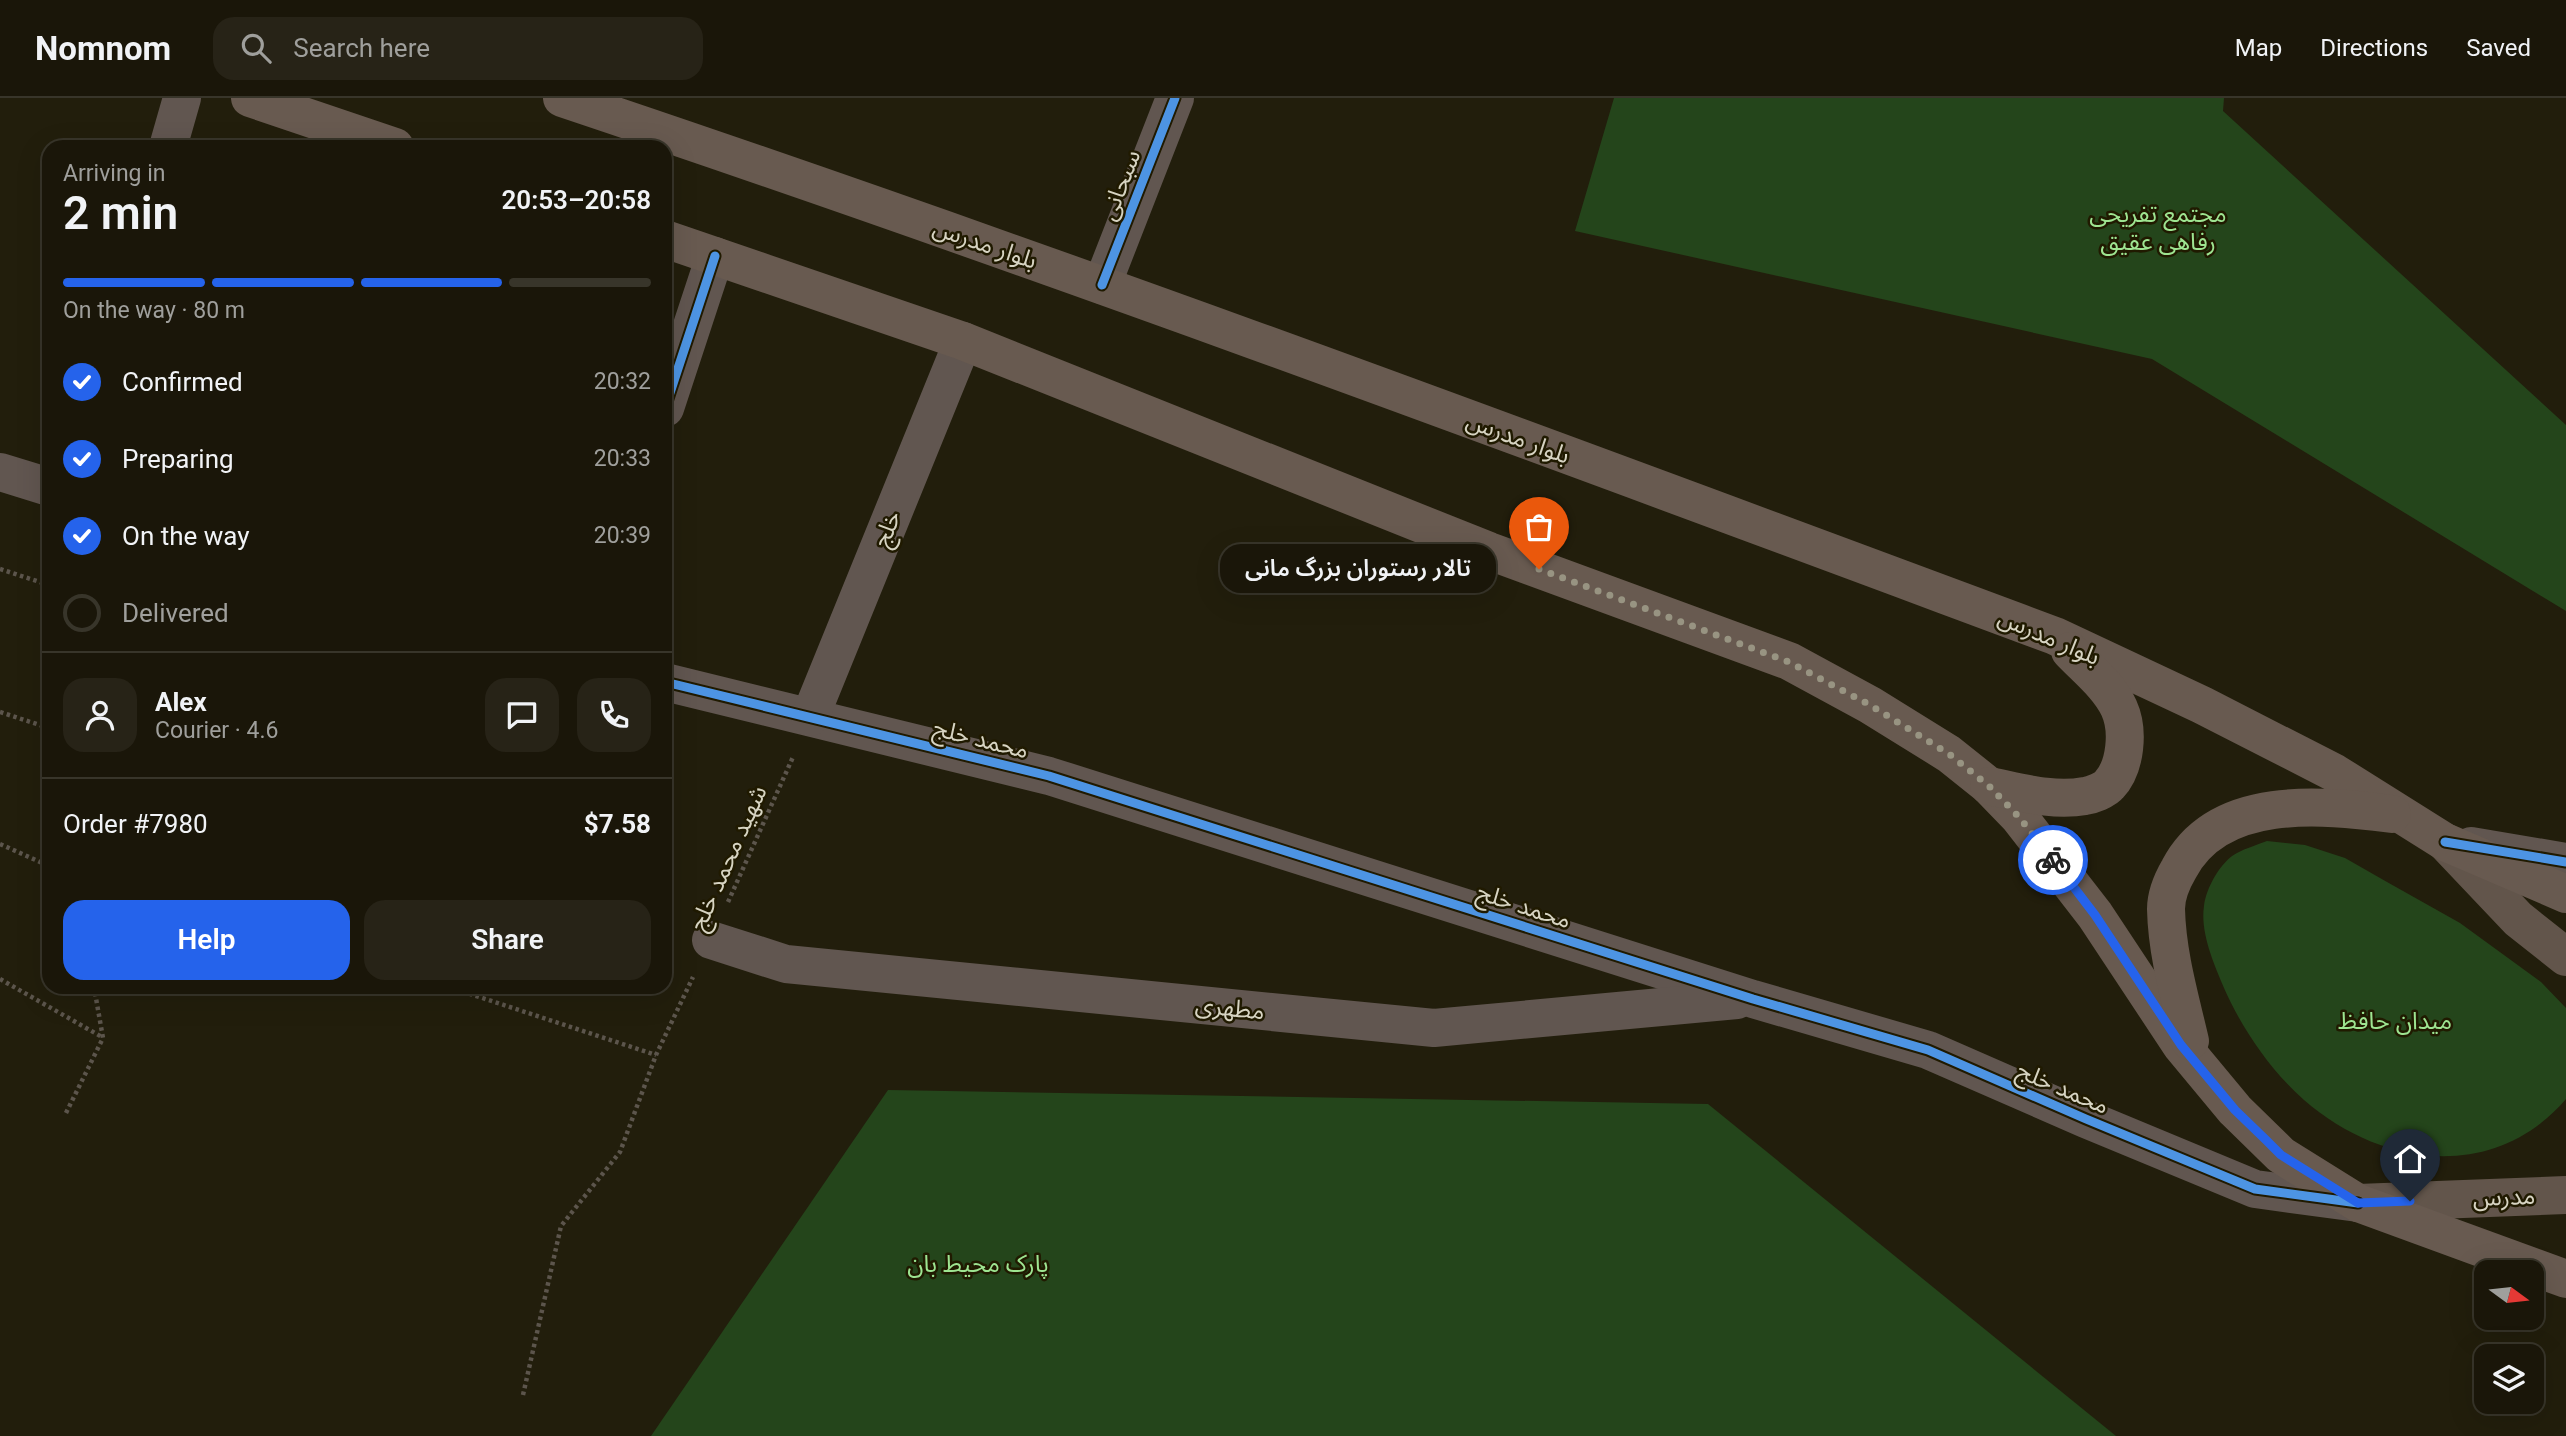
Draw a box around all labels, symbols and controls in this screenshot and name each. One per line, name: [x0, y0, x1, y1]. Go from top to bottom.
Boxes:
search box: [213, 17, 703, 80]
text: Nomnom: [35, 29, 171, 68]
icon: search: [237, 29, 275, 67]
text: Search here: [293, 33, 430, 63]
text: Map: [2235, 34, 2282, 62]
text: Directions: [2320, 34, 2428, 62]
text: Saved: [2466, 34, 2531, 62]
street label: سبحانی: [1094, 146, 1146, 224]
text: Arriving in: [63, 160, 166, 187]
text: 20:53–20:58: [501, 185, 651, 215]
text: 2 min: [63, 186, 178, 240]
park label: مجتمع تفریحی رفاهی عقیق: [2089, 200, 2227, 257]
street label: بلوار مدرس: [929, 213, 1041, 275]
text: On the way · 80 m: [63, 297, 245, 324]
icon: check: [63, 363, 101, 401]
text: Confirmed: [122, 367, 243, 397]
text: 20:32: [594, 368, 651, 395]
street label: بلوار مدرس: [1462, 406, 1574, 470]
icon: check: [63, 440, 101, 478]
text: Preparing: [122, 444, 234, 474]
text: 20:33: [594, 445, 651, 472]
pin: [1509, 497, 1569, 569]
street label: خلج: [867, 507, 910, 552]
icon: bag: [1520, 508, 1558, 546]
icon: check: [63, 517, 101, 555]
text: On the way: [122, 521, 250, 551]
text: 20:39: [594, 522, 651, 549]
callout: تالار رستوران بزرگ مانی: [1220, 545, 1497, 594]
text: تالار رستوران بزرگ مانی: [1245, 555, 1471, 582]
text: Delivered: [122, 598, 229, 628]
street label: بلوار مدرس: [1994, 603, 2104, 671]
button: person: [63, 678, 137, 752]
button: chat: [485, 678, 559, 752]
button: phone: [577, 678, 651, 752]
text: Alex: [155, 687, 207, 717]
street label: محمد خلج: [930, 714, 1032, 767]
text: Courier · 4.6: [155, 717, 278, 744]
street label: شهید محمد خلج: [683, 781, 775, 936]
text: Order #7980: [63, 809, 208, 839]
text: $7.58: [584, 809, 651, 839]
courier: [2018, 825, 2088, 895]
icon: bike: [2034, 841, 2072, 879]
street label: محمد خلج: [1472, 878, 1575, 937]
button: Help: [63, 900, 350, 980]
button: Share: [364, 900, 651, 980]
street label: مطهری: [1194, 990, 1266, 1026]
park label: میدان حافظ: [2338, 1007, 2452, 1035]
street label: محمد خلج: [2012, 1056, 2113, 1123]
pin: [2380, 1129, 2440, 1201]
icon: home: [2391, 1140, 2429, 1178]
street label: مدرس: [2472, 1182, 2536, 1212]
park label: پارک محیط بان: [907, 1250, 1049, 1279]
north arrow: [2474, 1260, 2544, 1330]
map controls: [2474, 1260, 2544, 1414]
button: layers: [2474, 1344, 2544, 1414]

